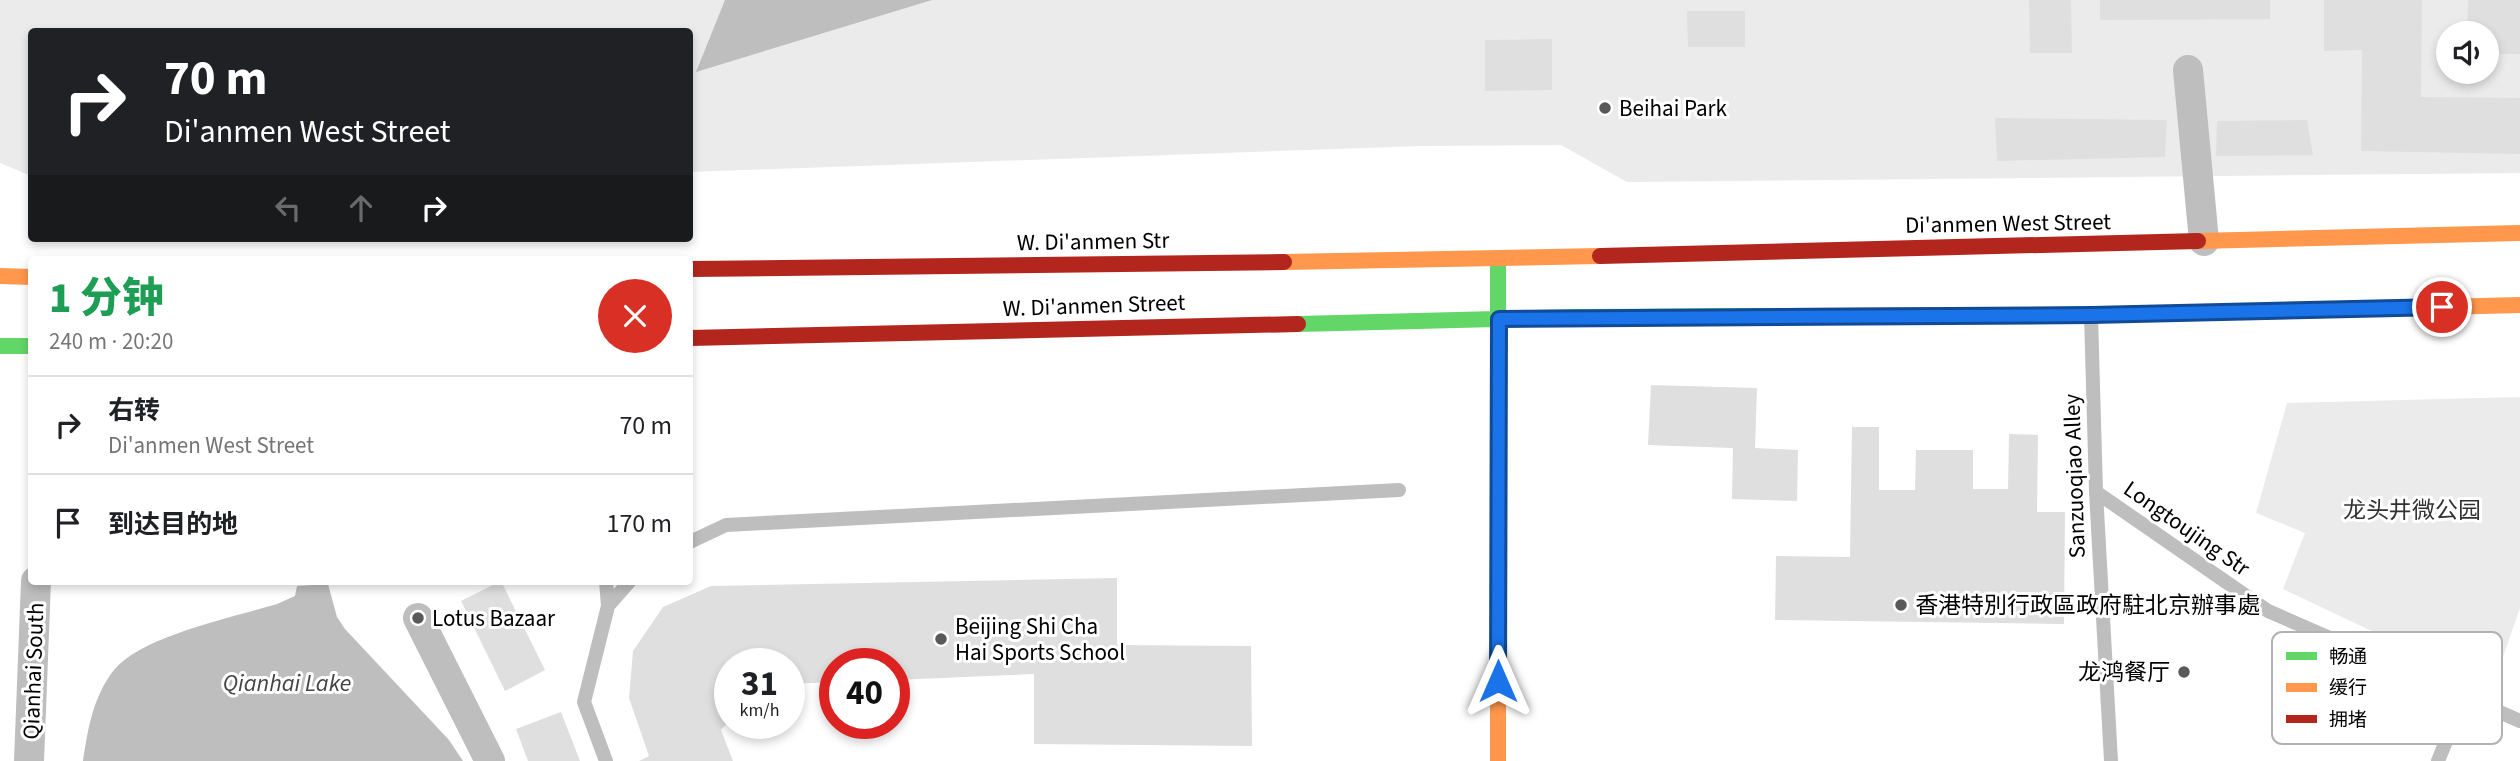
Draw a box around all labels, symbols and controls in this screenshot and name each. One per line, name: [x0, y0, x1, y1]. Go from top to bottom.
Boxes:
map controls: [2436, 21, 2499, 84]
button: sound: [2436, 21, 2499, 84]
text: 70 m: [164, 44, 268, 114]
icon: right: [49, 56, 140, 147]
place label: Beihai Park: [1619, 92, 1728, 125]
marker: Beihai Park: [1597, 100, 1613, 116]
text: Di'anmen West Street: [164, 109, 451, 155]
icon: left: [269, 189, 307, 227]
icon: ahead: [342, 189, 380, 227]
icon: right: [415, 189, 453, 227]
street label: Di'anmen West Street: [1905, 205, 2112, 242]
street label: W. Di'anmen Str: [1016, 224, 1171, 259]
text: 1 分钟: [49, 269, 164, 329]
pin: [2412, 277, 2472, 337]
button: close: [598, 279, 672, 353]
street label: W. Di'anmen Street: [1002, 286, 1186, 325]
icon: arrive: [2423, 288, 2461, 326]
text: 240 m · 20:20: [49, 325, 173, 358]
text: 右转: [108, 392, 160, 429]
street label: Sanzuoqiao Alley: [2055, 393, 2094, 559]
icon: right: [49, 406, 87, 444]
text: 70 m: [619, 407, 672, 444]
text: Di'anmen West Street: [108, 429, 314, 462]
street label: Longtoujing Str: [2117, 473, 2257, 585]
park label: 龙头井微公园: [2343, 494, 2481, 527]
icon: arrive: [49, 504, 87, 542]
text: 170 m: [606, 505, 672, 542]
text: 到达目的地: [108, 506, 238, 543]
place label: 香港特別行政區政府駐北京辦事處: [1915, 589, 2260, 622]
marker: 香港特別行政區政府駐北京辦事處: [1893, 597, 1909, 613]
street label: Qianhai South: [15, 602, 52, 740]
place label: Lotus Bazaar: [432, 602, 556, 635]
marker: Lotus Bazaar: [410, 610, 426, 626]
place label: Beijing Shi Cha Hai Sports School: [955, 610, 1125, 669]
marker: Beijing Shi Cha Hai Sports School: [933, 631, 949, 647]
legend: [2272, 632, 2502, 744]
position arrow: [1461, 644, 1535, 718]
text: 畅通: [2329, 644, 2367, 671]
speed limit sign: 40: [819, 648, 910, 739]
place label: 龙鸿餐厅: [2078, 656, 2170, 689]
text: 31: [741, 659, 778, 709]
marker: 龙鸿餐厅: [2176, 664, 2192, 680]
water label: Qianhai Lake: [223, 666, 351, 701]
text: 缓行: [2329, 675, 2367, 702]
text: km/h: [740, 698, 779, 723]
text: 拥堵: [2329, 707, 2367, 734]

